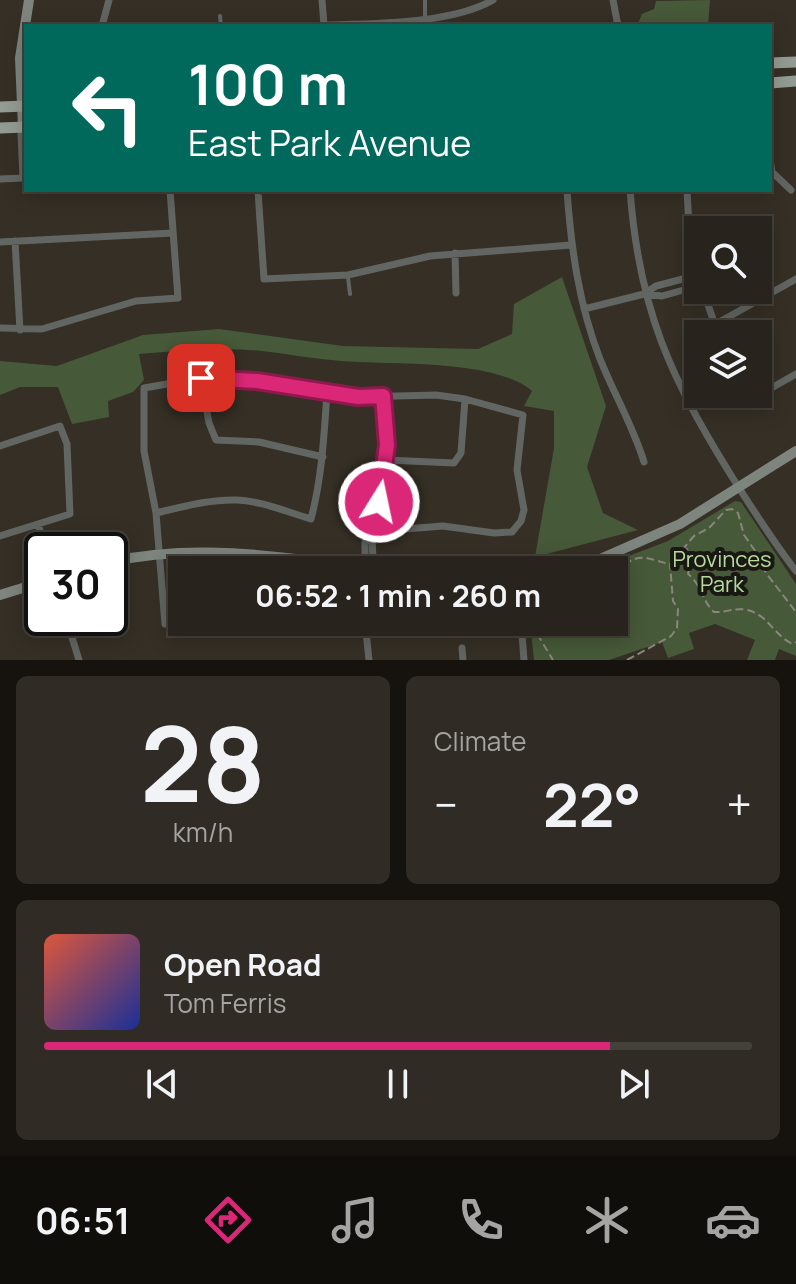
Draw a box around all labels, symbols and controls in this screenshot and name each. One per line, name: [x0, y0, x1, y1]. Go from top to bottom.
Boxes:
text: 100 m: [188, 45, 348, 122]
icon: left: [56, 56, 160, 160]
text: East Park Avenue: [188, 118, 471, 167]
map controls: [684, 216, 772, 408]
button: search: [684, 216, 772, 304]
button: layers: [684, 320, 772, 408]
pin: [167, 344, 235, 412]
icon: arrive: [179, 356, 223, 400]
position arrow: [337, 460, 421, 544]
speed limit sign: 30: [24, 532, 128, 636]
park label: Provinces Park: [672, 544, 772, 599]
text: 06:52 · 1 min · 260 m: [255, 575, 541, 616]
text: 28: [140, 691, 266, 833]
text: Climate: [434, 723, 526, 759]
text: 22°: [543, 763, 641, 845]
text: −: [434, 774, 458, 834]
text: +: [727, 774, 752, 834]
text: km/h: [173, 814, 233, 850]
text: Open Road: [164, 944, 321, 985]
text: Tom Ferris: [164, 985, 286, 1021]
icon: previous: [140, 1062, 184, 1106]
icon: pause: [376, 1062, 420, 1106]
icon: next: [612, 1062, 656, 1106]
icon: directions: [200, 1192, 256, 1248]
icon: music: [327, 1192, 383, 1248]
icon: phone: [453, 1192, 509, 1248]
icon: climate: [579, 1192, 635, 1248]
icon: car: [705, 1192, 761, 1248]
text: 06:51: [35, 1196, 130, 1245]

